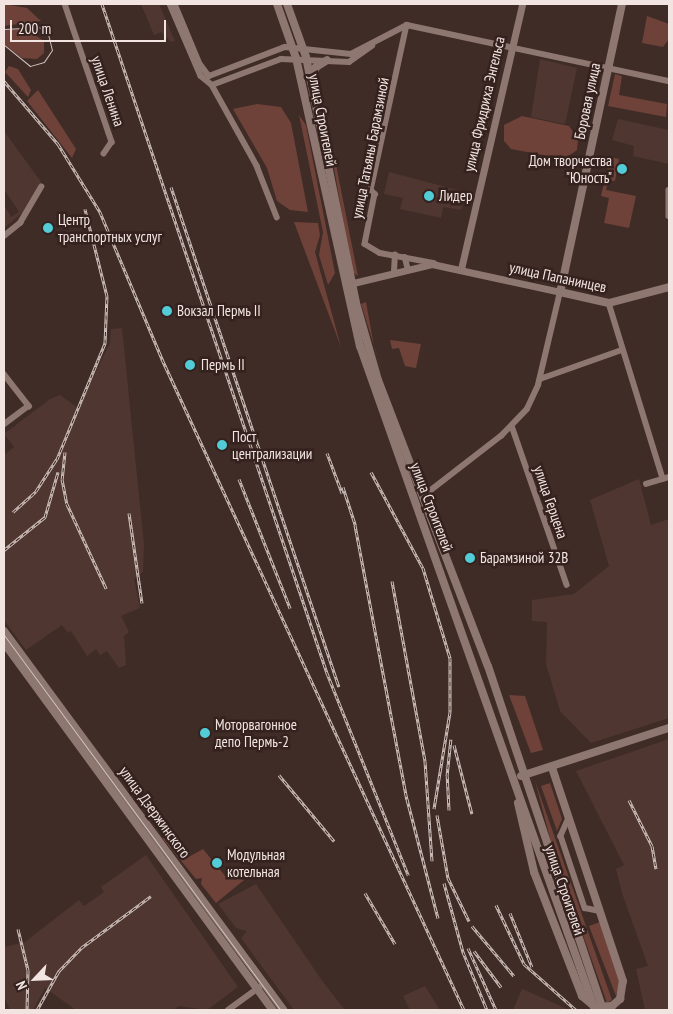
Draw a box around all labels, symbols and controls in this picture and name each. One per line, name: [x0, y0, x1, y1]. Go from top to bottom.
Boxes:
scale bar: [12, 10, 169, 42]
text: 200 m: [18, 19, 51, 38]
street label: улица Фридриха Энгельса: [460, 35, 508, 173]
street label: улица Ленина: [88, 53, 128, 129]
street label: Боровая улица: [570, 61, 604, 141]
street label: улица Строителей: [305, 72, 341, 168]
street label: улица Татьяны Барамзиной: [347, 76, 393, 220]
place label: Дом творчества "Юность": [529, 151, 612, 186]
marker: Дом творчества "Юность": [616, 163, 628, 175]
place label: Лидер: [439, 187, 472, 205]
marker: Лидер: [423, 190, 435, 202]
place label: Центр транспортных услуг: [58, 210, 162, 245]
marker: Центр транспортных услуг: [42, 222, 54, 234]
street label: улица Папанинцев: [508, 258, 608, 296]
place label: Вокзал Пермь II: [177, 302, 261, 320]
marker: Вокзал Пермь II: [161, 305, 173, 317]
place label: Пермь II: [201, 356, 245, 374]
marker: Пермь II: [183, 358, 197, 372]
place label: Пост централизации: [232, 427, 312, 462]
marker: Пост централизации: [216, 439, 228, 451]
street label: улица Строителей: [407, 460, 457, 554]
street label: улица Герцена: [530, 463, 572, 541]
place label: Барамзиной 32В: [480, 549, 568, 567]
marker: Барамзиной 32В: [464, 552, 476, 564]
place label: Моторвагонное депо Пермь-2: [215, 715, 297, 750]
marker: Моторвагонное депо Пермь-2: [199, 727, 211, 739]
street label: улица Дзержинского: [116, 762, 194, 862]
street label: улица Строителей: [541, 843, 589, 937]
place label: Модульная котельная: [227, 845, 285, 880]
marker: Модульная котельная: [211, 857, 223, 869]
north arrow: [10, 954, 60, 1004]
text: N: [12, 978, 31, 993]

